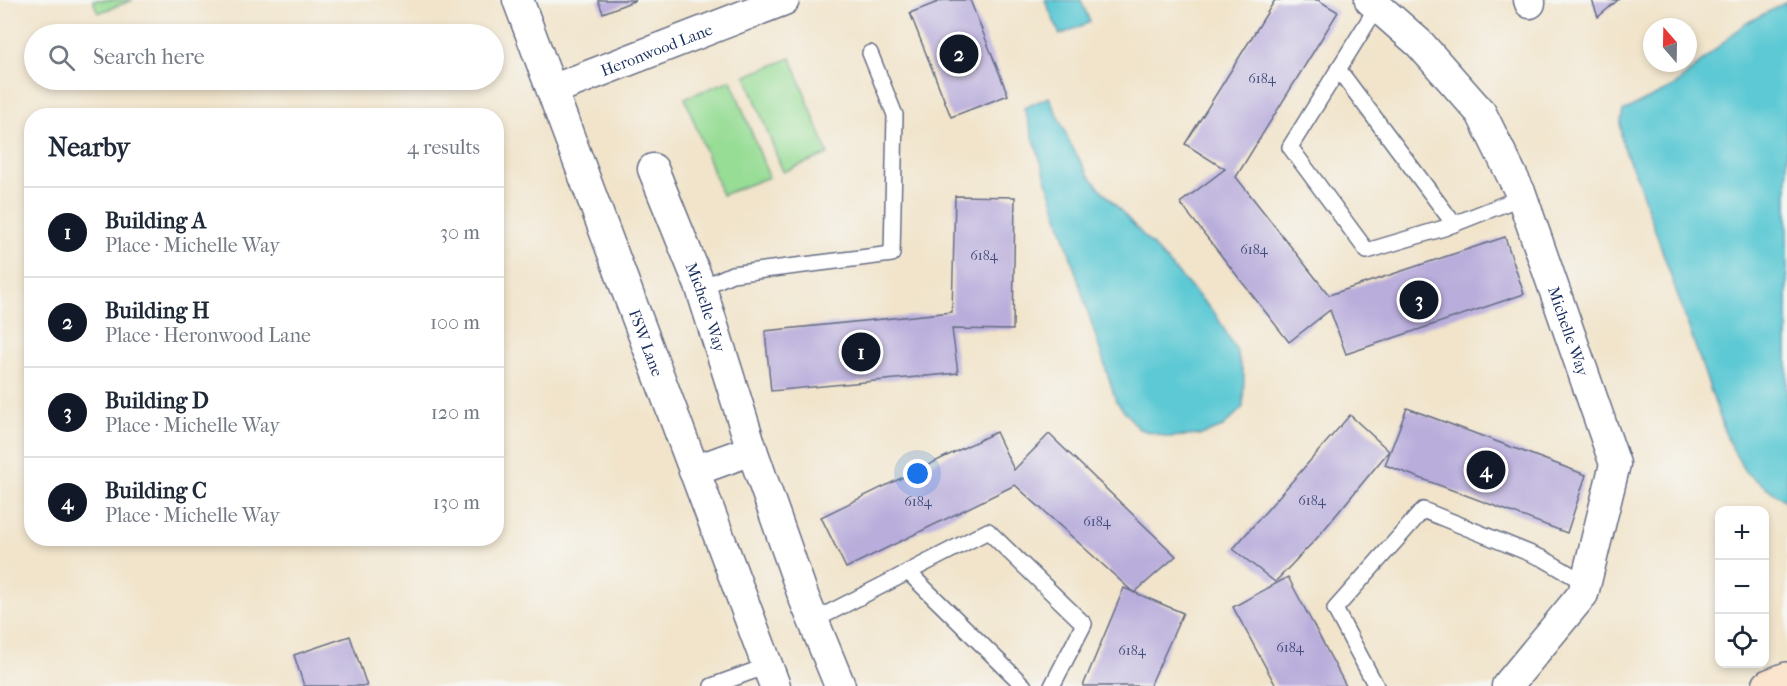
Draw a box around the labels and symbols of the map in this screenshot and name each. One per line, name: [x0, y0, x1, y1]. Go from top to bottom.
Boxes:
north arrow: [1643, 18, 1697, 72]
street label: Heronwood Lane: [598, 20, 715, 80]
pin: 2: [940, 32, 978, 76]
house number: 6184: [1248, 70, 1277, 87]
house number: 6184: [1240, 241, 1269, 258]
house number: 6184: [970, 247, 999, 264]
street label: Michelle Way: [682, 260, 730, 355]
pin: 3: [1400, 278, 1438, 322]
street label: Michelle Way: [1544, 284, 1593, 379]
street label: FSW Lane: [625, 307, 667, 379]
pin: 1: [842, 330, 880, 374]
pin: 4: [1466, 448, 1506, 492]
your location: [903, 459, 932, 488]
house number: 6184: [1298, 492, 1327, 509]
house number: 6184: [904, 493, 933, 510]
house number: 6184: [1083, 513, 1112, 530]
house number: 6184: [1276, 639, 1305, 656]
house number: 6184: [1118, 642, 1147, 659]

